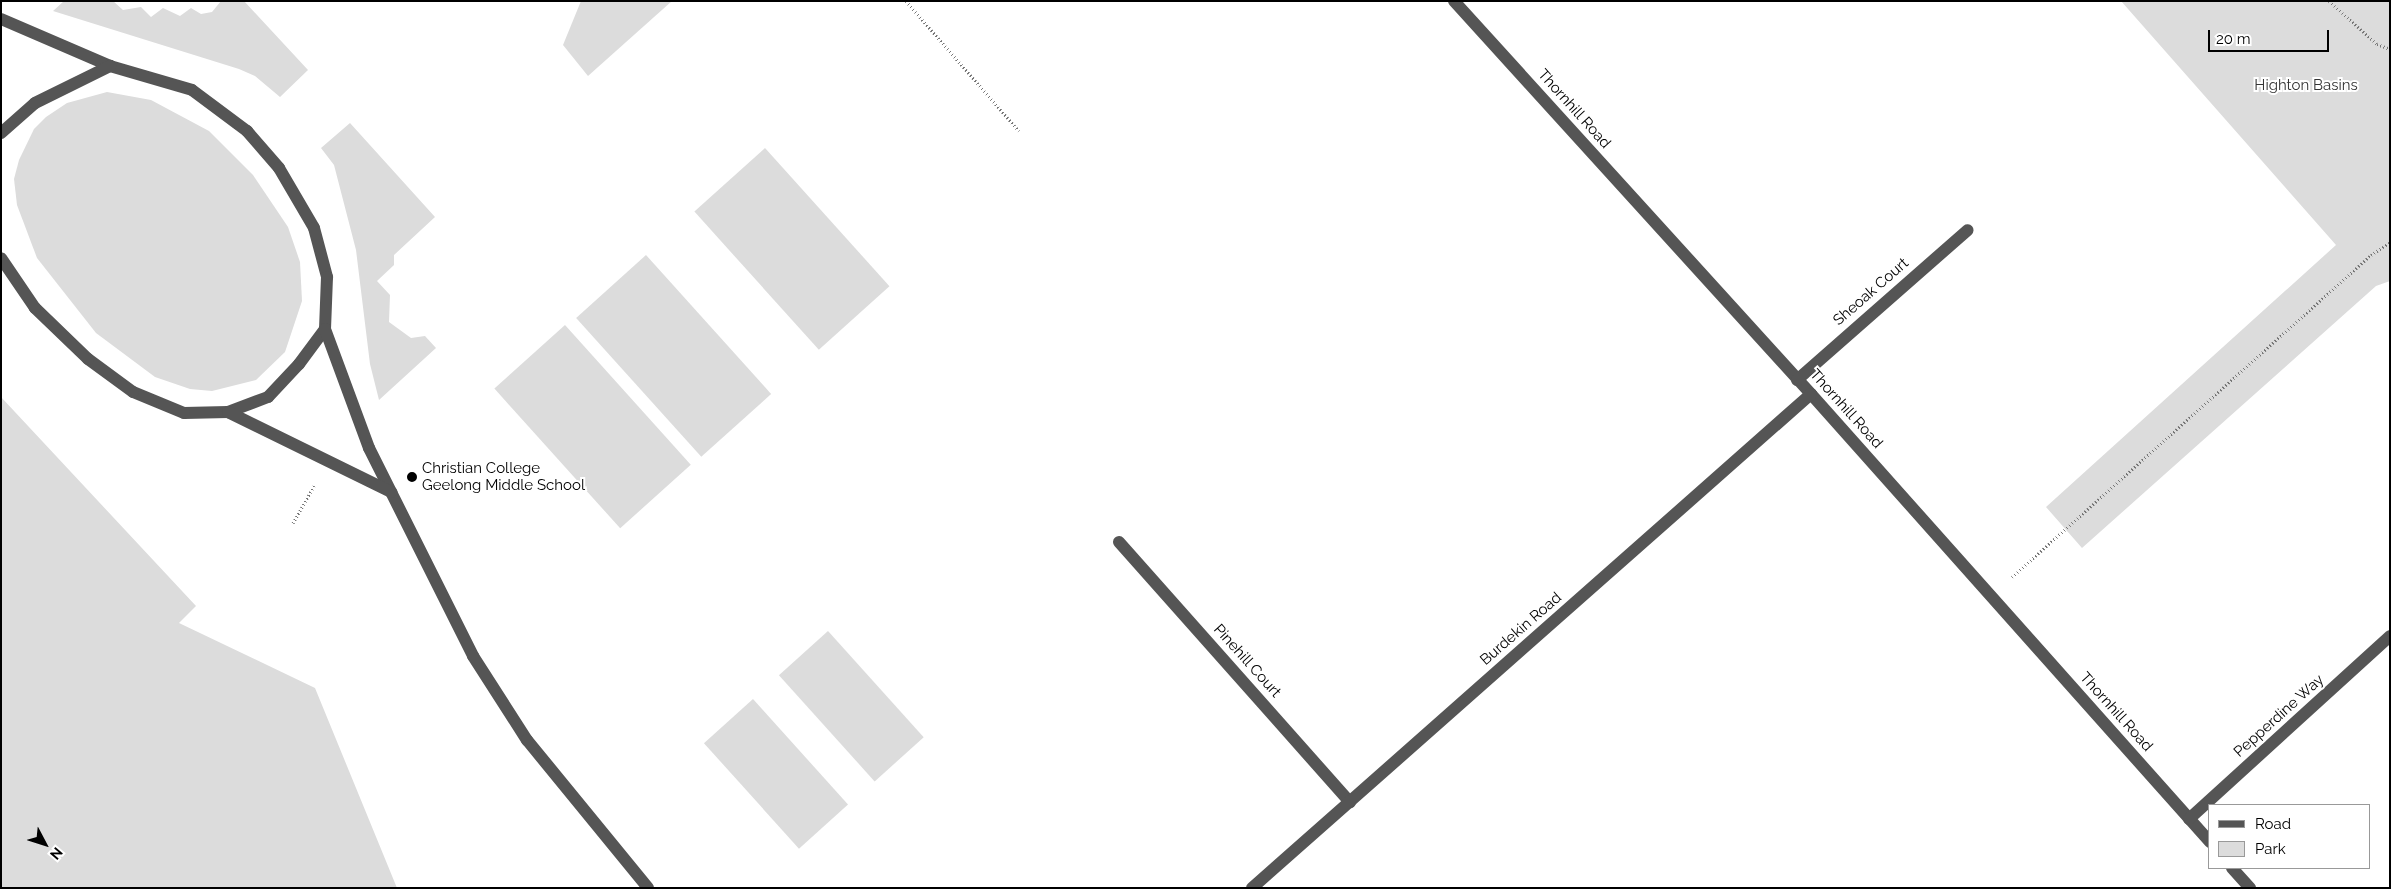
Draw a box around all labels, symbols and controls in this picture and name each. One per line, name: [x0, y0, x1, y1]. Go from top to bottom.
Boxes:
scale bar: [2211, 20, 2332, 52]
text: 20 m: [2216, 30, 2251, 48]
street label: Thornhill Road: [1534, 66, 1614, 152]
park label: Highton Basins: [2254, 77, 2358, 95]
street label: Sheoak Court: [1830, 254, 1912, 330]
street label: Thornhill Road: [1806, 366, 1886, 452]
place label: Christian College Geelong Middle School: [422, 459, 585, 494]
marker: Christian College Geelong Middle School: [406, 471, 418, 483]
street label: Burdekin Road: [1477, 589, 1565, 669]
street label: Pinehill Court: [1209, 621, 1285, 701]
street label: Thornhill Road: [2076, 669, 2156, 755]
street label: Pepperdine Way: [2230, 671, 2328, 761]
legend: [2208, 804, 2371, 869]
text: Road: [2255, 815, 2291, 833]
north arrow: [20, 819, 70, 869]
text: Park: [2255, 840, 2286, 858]
text: N: [47, 844, 66, 863]

